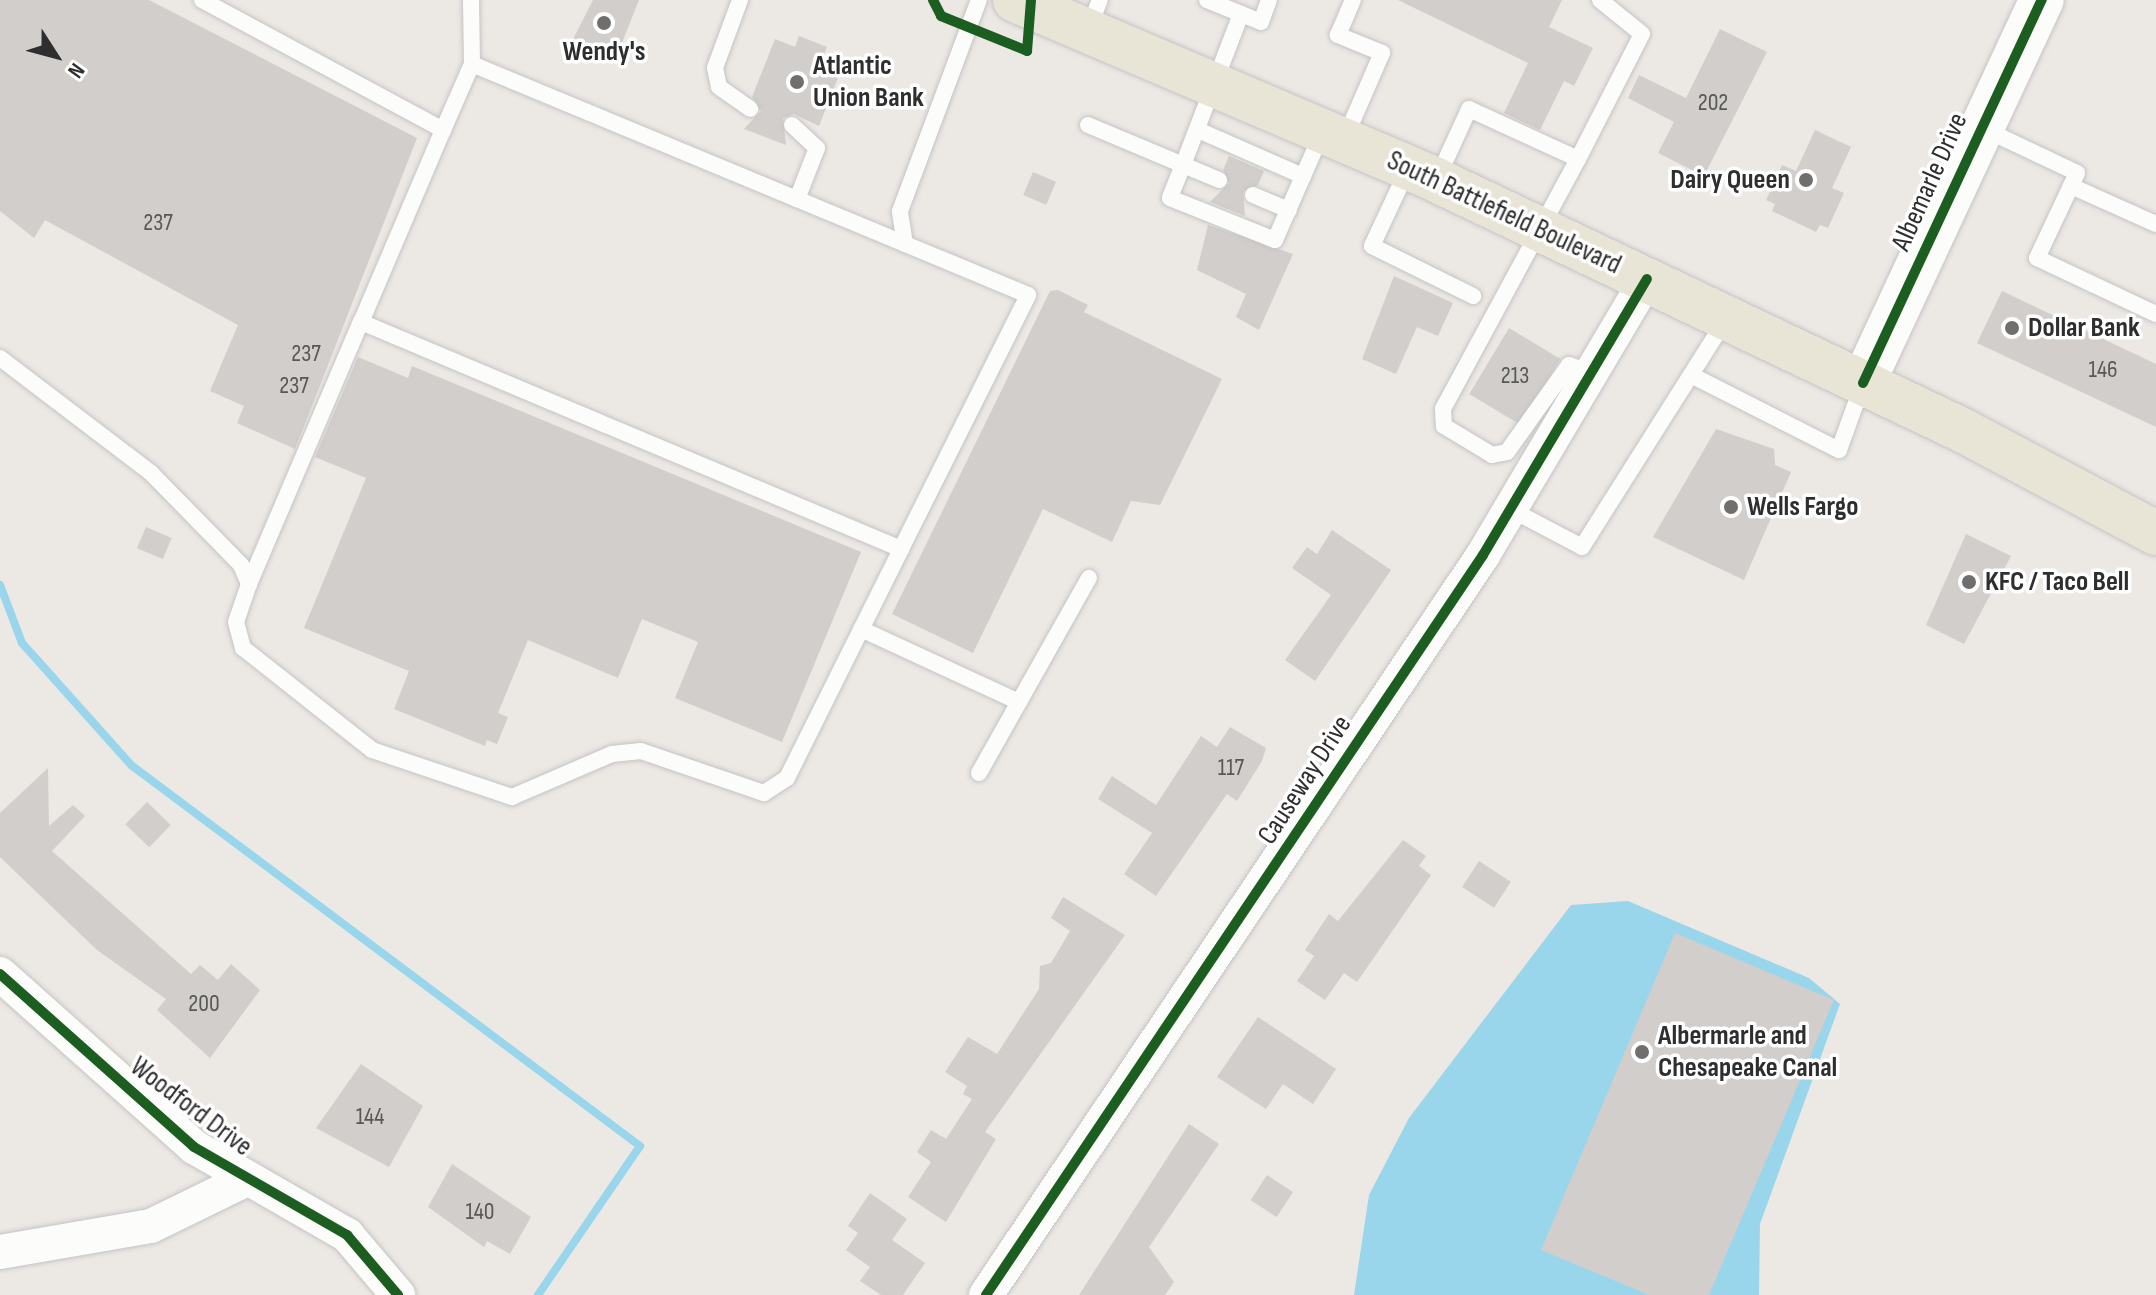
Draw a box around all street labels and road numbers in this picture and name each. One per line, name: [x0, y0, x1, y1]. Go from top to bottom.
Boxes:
street label: Albemarle Drive: [1885, 108, 1975, 256]
street label: South Battlefield Boulevard: [1382, 144, 1626, 282]
street label: Causeway Drive: [1251, 709, 1359, 851]
street label: Woodford Drive: [123, 1050, 259, 1164]

